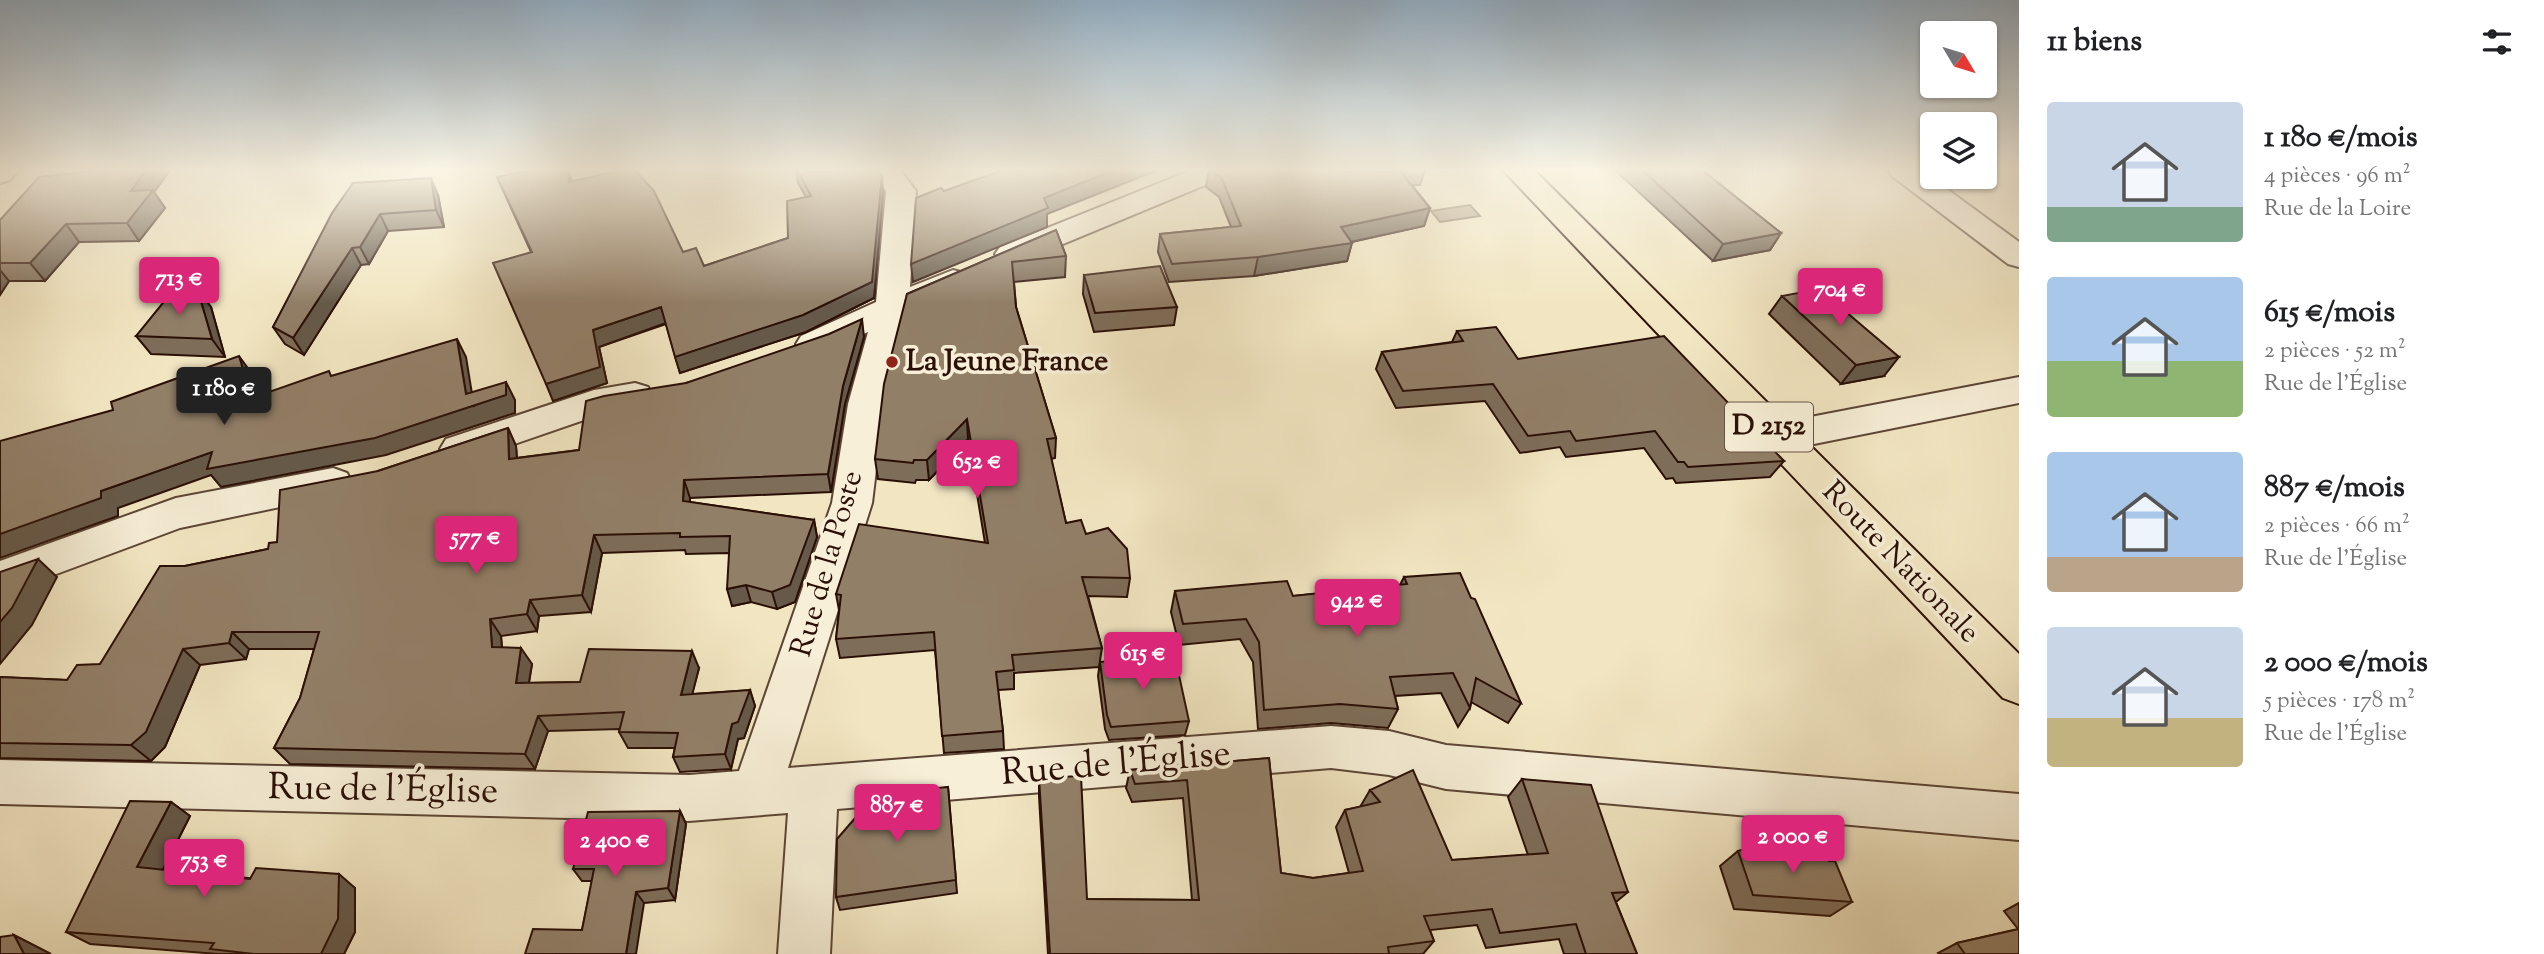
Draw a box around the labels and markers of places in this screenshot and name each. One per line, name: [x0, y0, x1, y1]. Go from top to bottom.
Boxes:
pin: 713 €: [130, 258, 228, 317]
pin: 704 €: [1791, 268, 1889, 328]
place label: La Jeune France: [906, 341, 1108, 384]
marker: La Jeune France: [884, 354, 900, 370]
pin: 1 180 €: [159, 368, 289, 427]
pin: 652 €: [928, 440, 1026, 500]
pin: 577 €: [427, 516, 525, 576]
pin: 942 €: [1308, 580, 1406, 639]
pin: 615 €: [1094, 632, 1192, 692]
pin: 887 €: [848, 784, 946, 844]
pin: 2 000 €: [1728, 816, 1858, 875]
pin: 2 400 €: [550, 820, 680, 879]
pin: 753 €: [155, 839, 253, 899]

